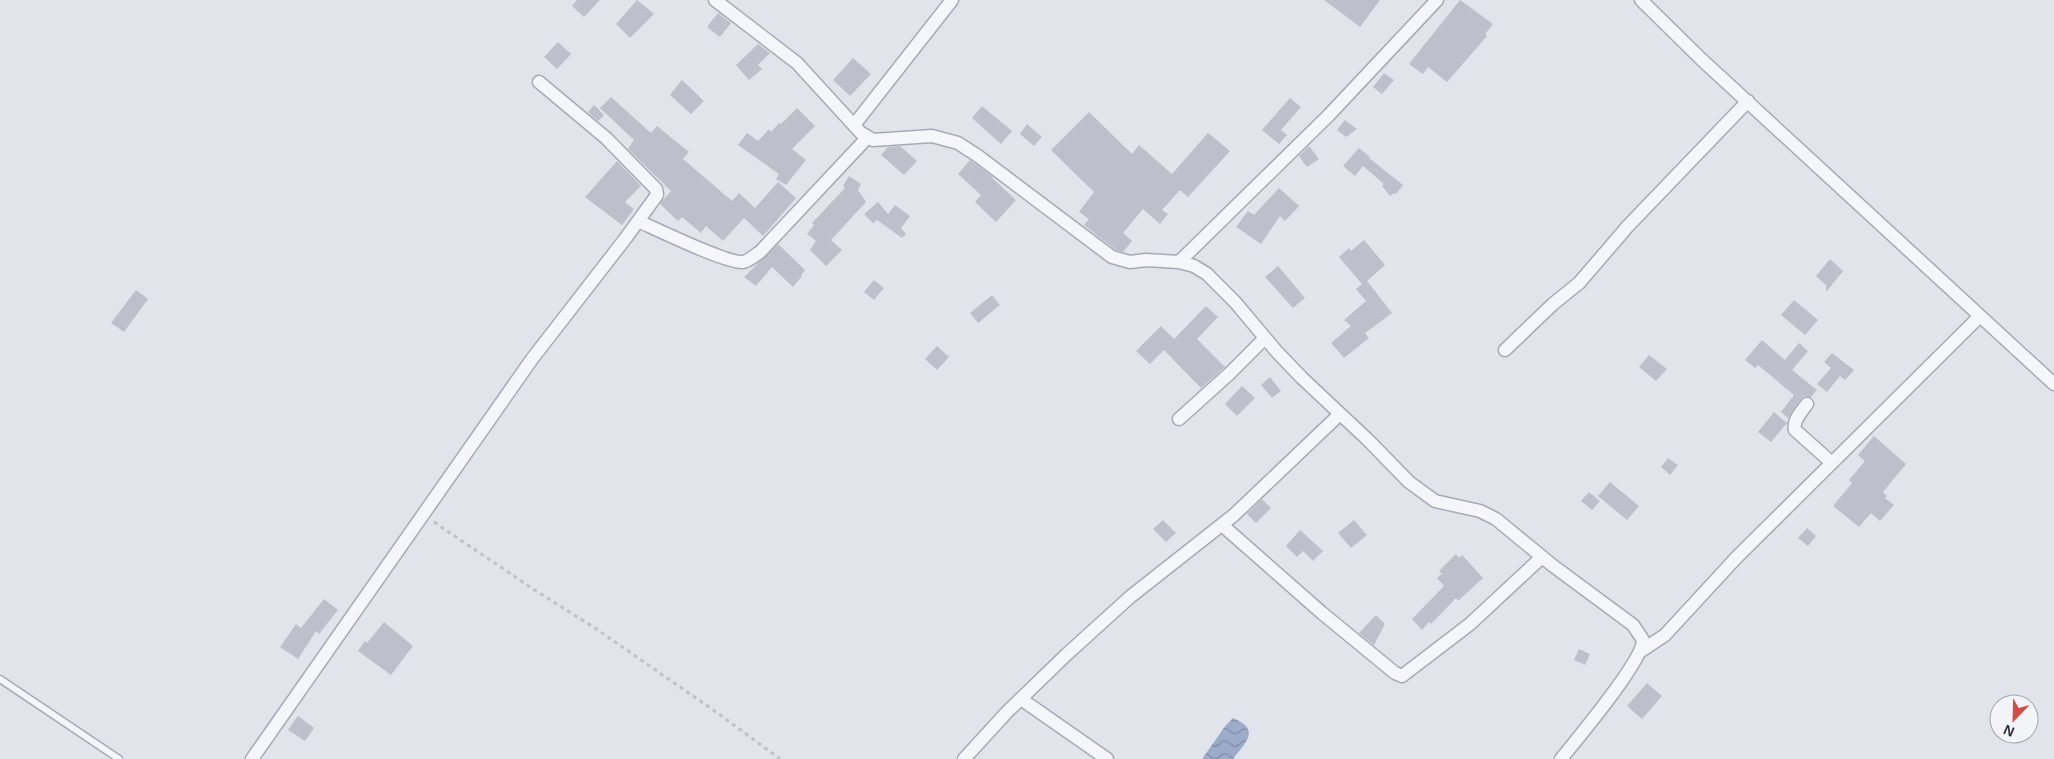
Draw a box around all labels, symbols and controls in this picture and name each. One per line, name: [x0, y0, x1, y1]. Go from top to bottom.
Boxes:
north arrow: [1989, 694, 2039, 744]
text: N: [2001, 722, 2017, 740]

